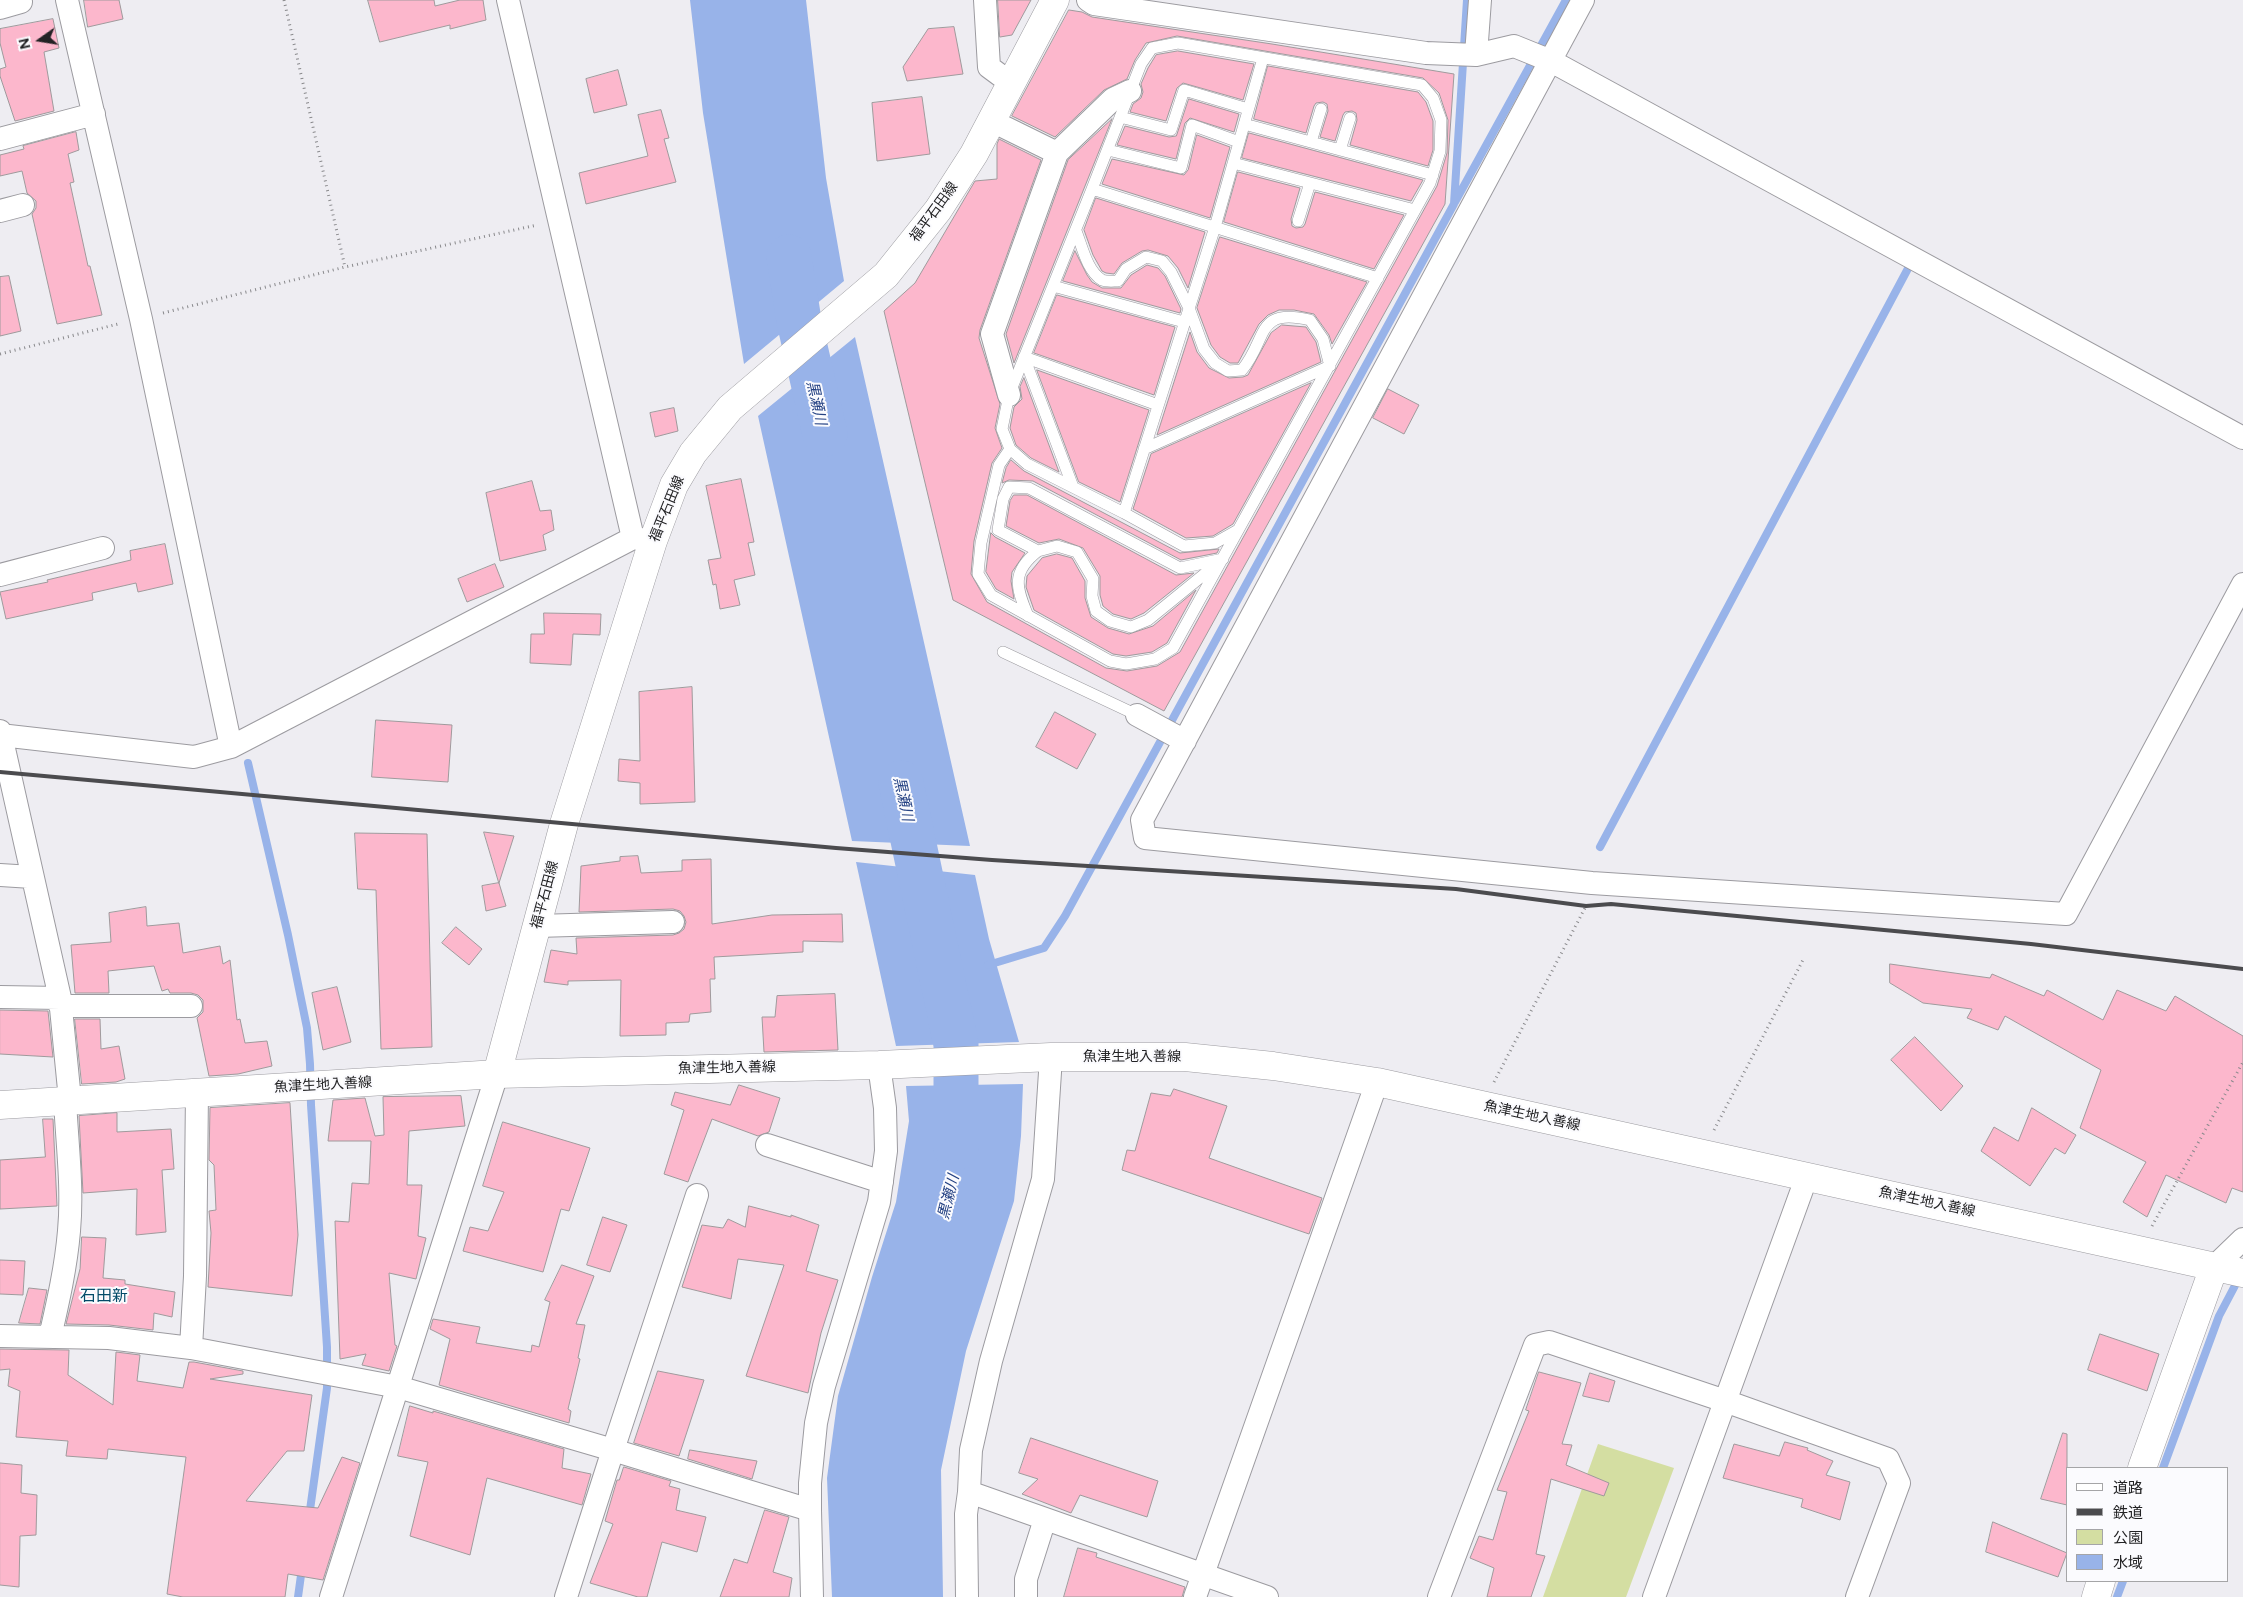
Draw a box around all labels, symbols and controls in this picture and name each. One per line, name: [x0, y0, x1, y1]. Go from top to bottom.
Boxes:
north arrow: [15, 15, 65, 65]
text: N: [15, 36, 34, 51]
street label: 福平石田線: [907, 179, 961, 245]
water label: 黒瀬川: [803, 379, 829, 427]
street label: 福平石田線: [646, 473, 688, 545]
water label: 黒瀬川: [890, 775, 916, 823]
street label: 福平石田線: [528, 859, 562, 931]
street label: 魚津生地入善線: [1083, 1049, 1181, 1065]
street label: 魚津生地入善線: [678, 1059, 776, 1077]
street label: 魚津生地入善線: [274, 1074, 372, 1096]
street label: 魚津生地入善線: [1482, 1098, 1582, 1134]
water label: 黒瀬川: [935, 1173, 963, 1221]
street label: 魚津生地入善線: [1877, 1184, 1977, 1220]
district label: 石田新: [80, 1286, 128, 1306]
legend: [2066, 1467, 2228, 1582]
text: 道路: [2113, 1479, 2143, 1497]
text: 鉄道: [2113, 1504, 2143, 1522]
text: 公園: [2113, 1529, 2143, 1547]
text: 水域: [2113, 1554, 2143, 1572]

